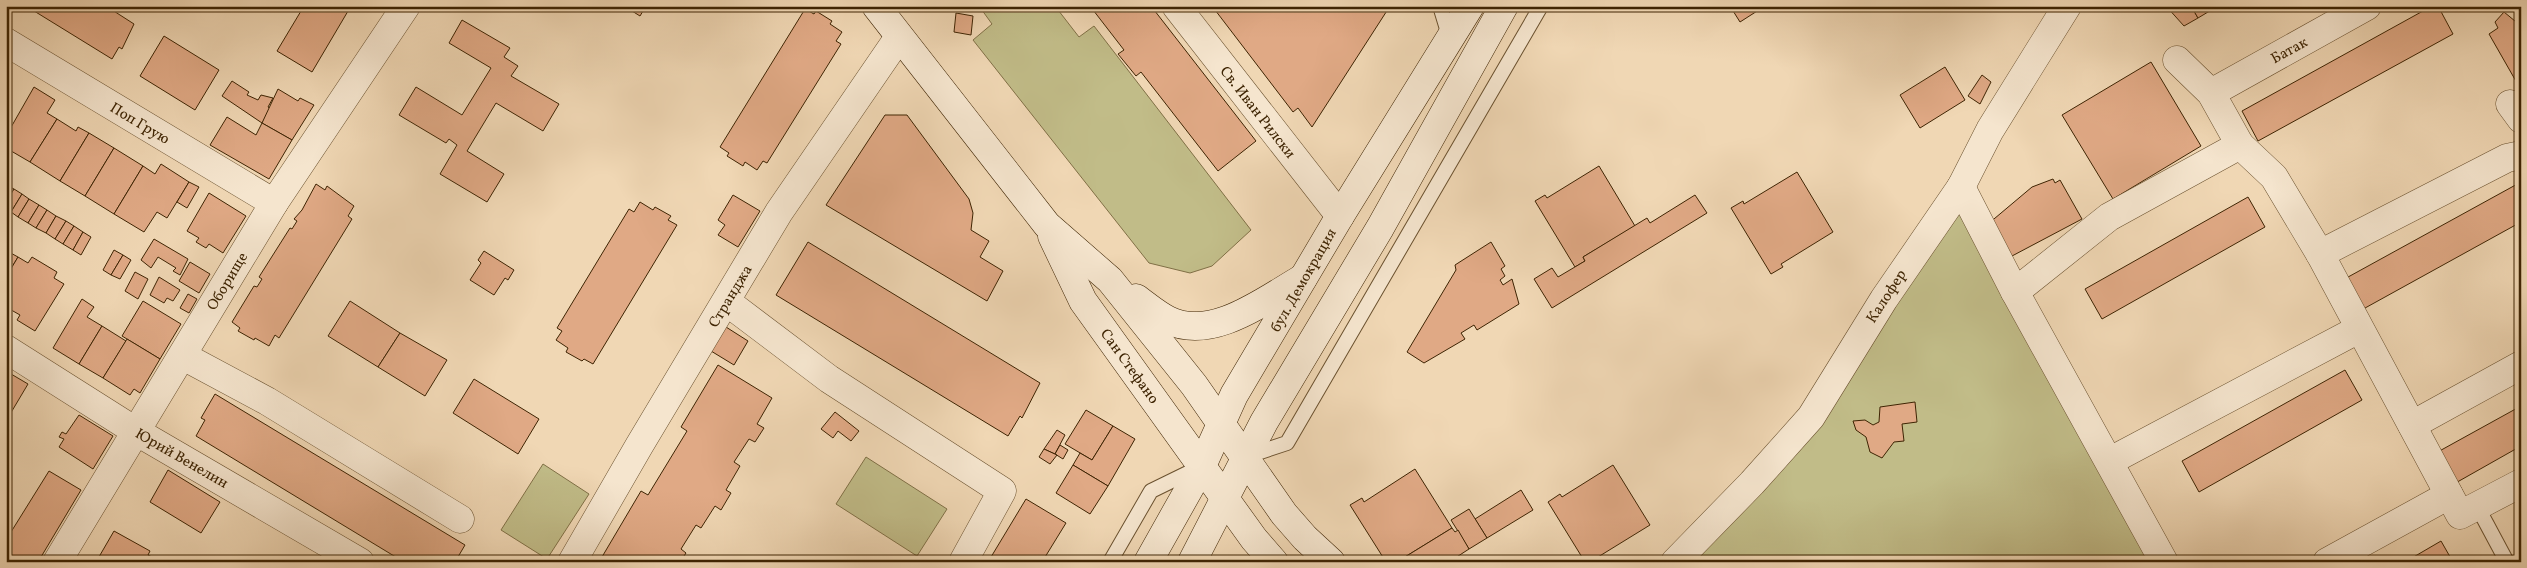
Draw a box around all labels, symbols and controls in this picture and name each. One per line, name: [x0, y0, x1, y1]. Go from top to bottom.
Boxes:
street label: Батак: [2268, 33, 2312, 70]
street label: Св. Иван Рилски: [1214, 62, 1300, 164]
street label: Поп Грую: [105, 98, 173, 150]
street label: бул. Демокрация: [1266, 225, 1343, 337]
street label: Оборище: [203, 249, 254, 315]
street label: Странджа: [704, 261, 758, 332]
street label: Калофер: [1862, 266, 1912, 328]
street label: Сан Стефано: [1094, 325, 1163, 409]
street label: Юрий Венелин: [131, 424, 232, 494]

